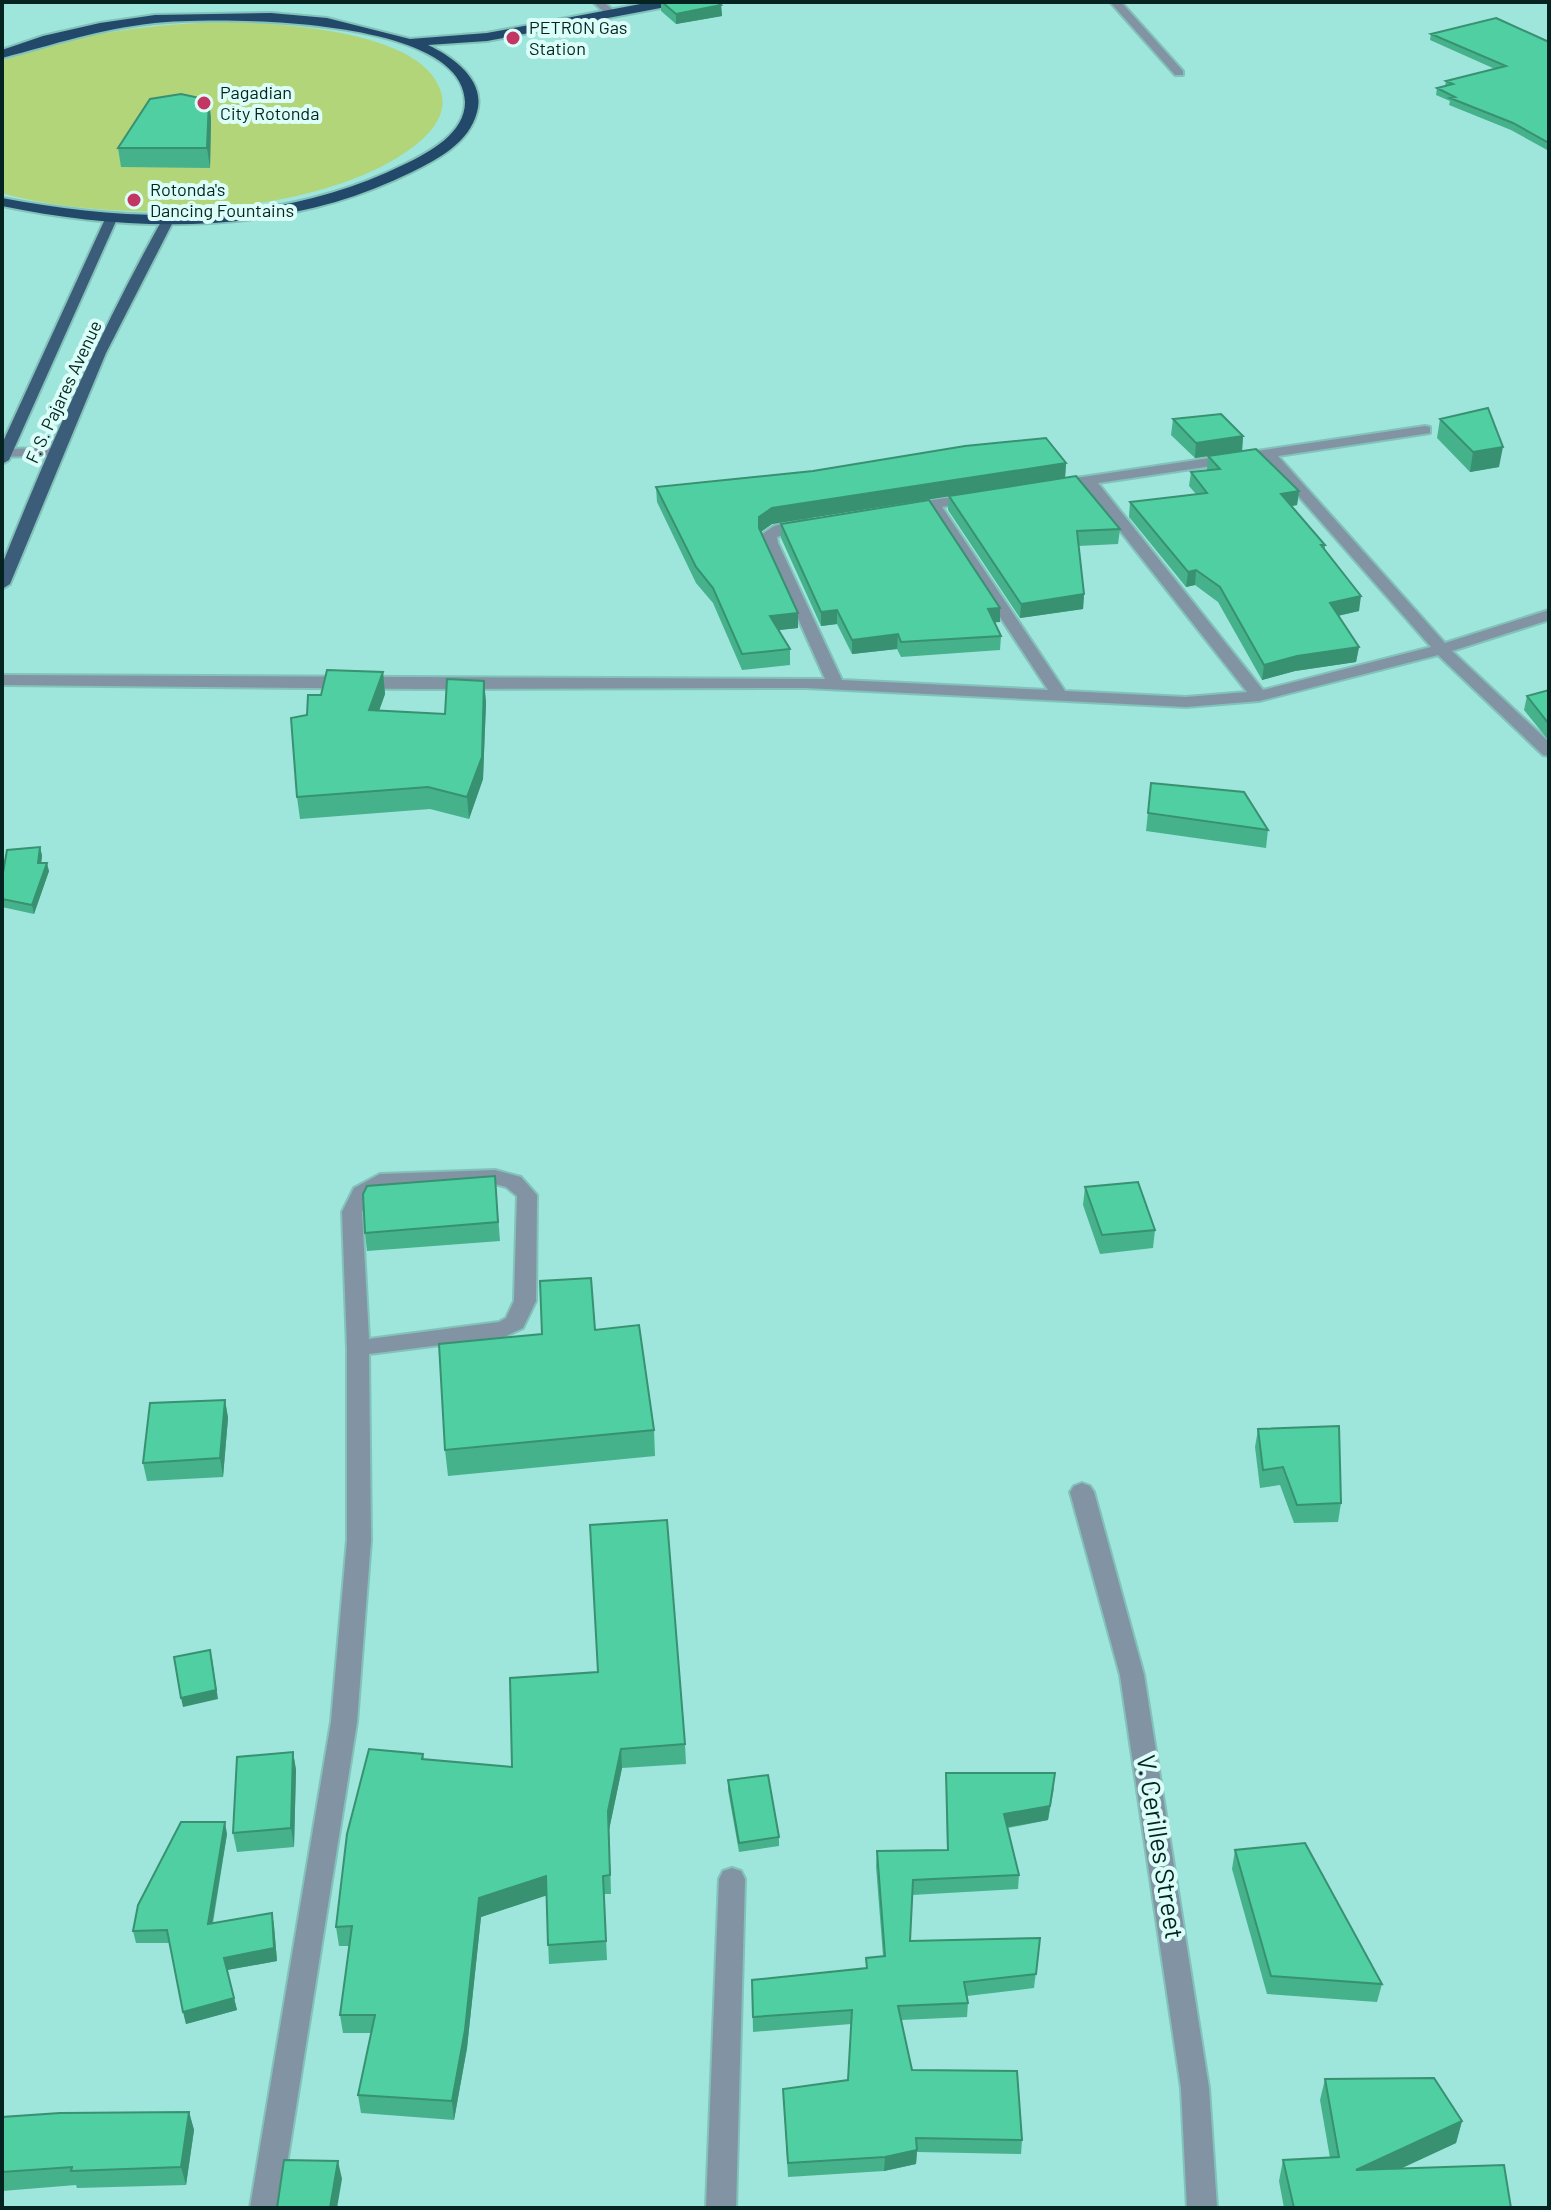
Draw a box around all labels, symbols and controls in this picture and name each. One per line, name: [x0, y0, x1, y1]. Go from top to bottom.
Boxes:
place label: PETRON Gas Station: [529, 16, 628, 59]
marker: PETRON Gas Station: [504, 29, 522, 47]
place label: Pagadian City Rotonda: [220, 81, 319, 124]
marker: Pagadian City Rotonda: [195, 94, 213, 112]
place label: Rotonda's Dancing Fountains: [150, 178, 294, 221]
marker: Rotonda's Dancing Fountains: [125, 191, 143, 209]
street label: F. S. Pajares Avenue: [20, 317, 106, 467]
street label: V. Cerilles Street: [1132, 1752, 1191, 1941]

